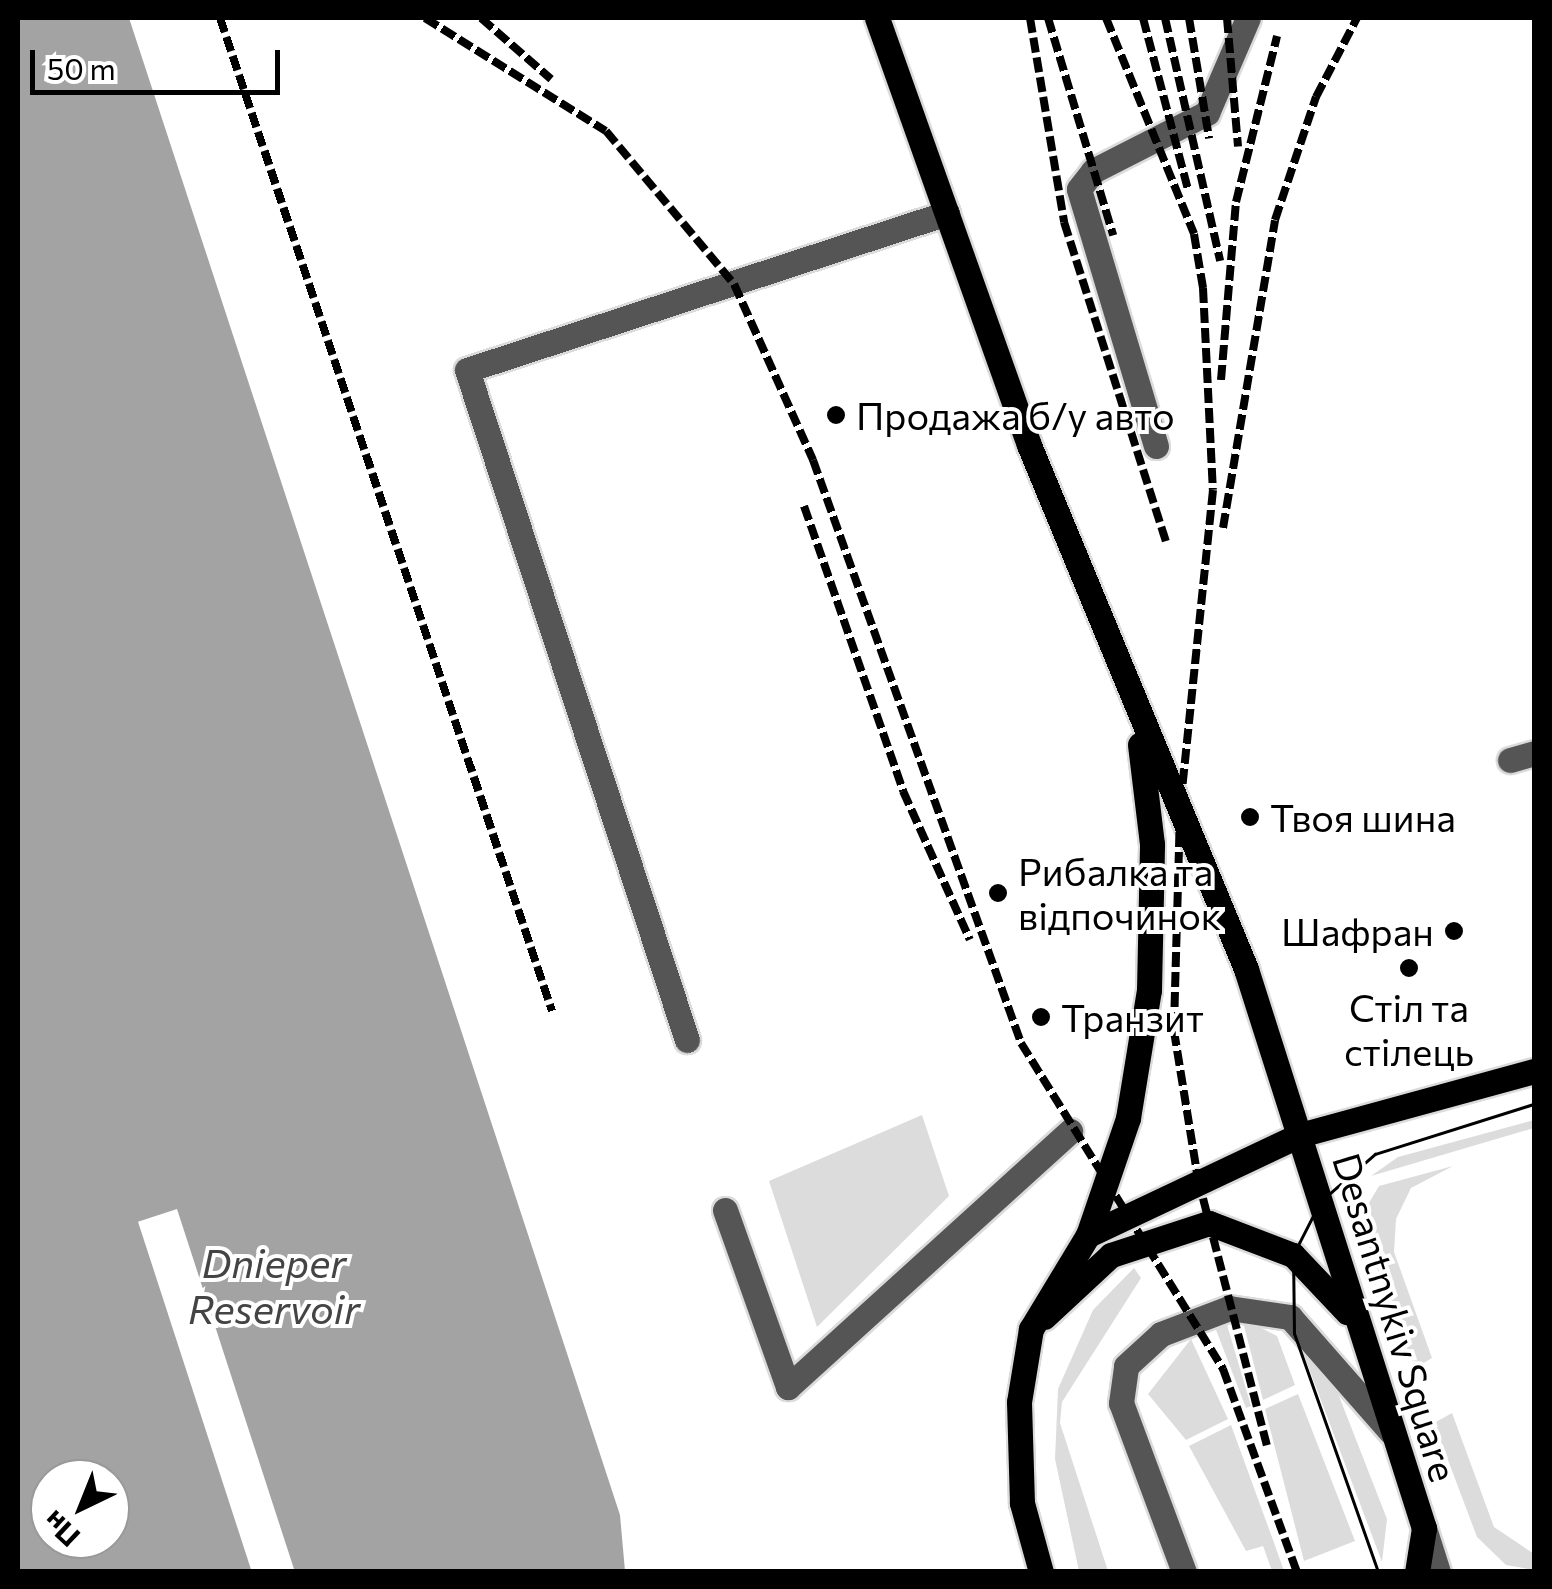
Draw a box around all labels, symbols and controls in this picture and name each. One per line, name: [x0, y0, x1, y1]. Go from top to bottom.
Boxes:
scale bar: [35, 30, 285, 92]
text: 50 m: [47, 49, 116, 86]
place label: Продажа б/у авто: [856, 392, 1175, 438]
marker: Продажа б/у авто: [825, 404, 847, 426]
place label: Твоя шина: [1270, 794, 1456, 840]
marker: Твоя шина: [1239, 806, 1261, 828]
place label: Рибалка та відпочинок: [1018, 848, 1221, 938]
marker: Рибалка та відпочинок: [987, 882, 1009, 904]
place label: Шафран: [1281, 908, 1434, 954]
marker: Шафран: [1443, 920, 1465, 942]
marker: Стіл та стілець: [1398, 957, 1420, 979]
place label: Стіл та стілець: [1344, 984, 1474, 1074]
place label: Транзит: [1061, 994, 1204, 1040]
marker: Транзит: [1030, 1006, 1052, 1028]
street label: Desantnykiv Square: [1324, 1147, 1468, 1487]
water label: Dnieper Reservoir: [188, 1238, 360, 1332]
north arrow: [30, 1459, 130, 1559]
text: Пн: [36, 1504, 86, 1555]

